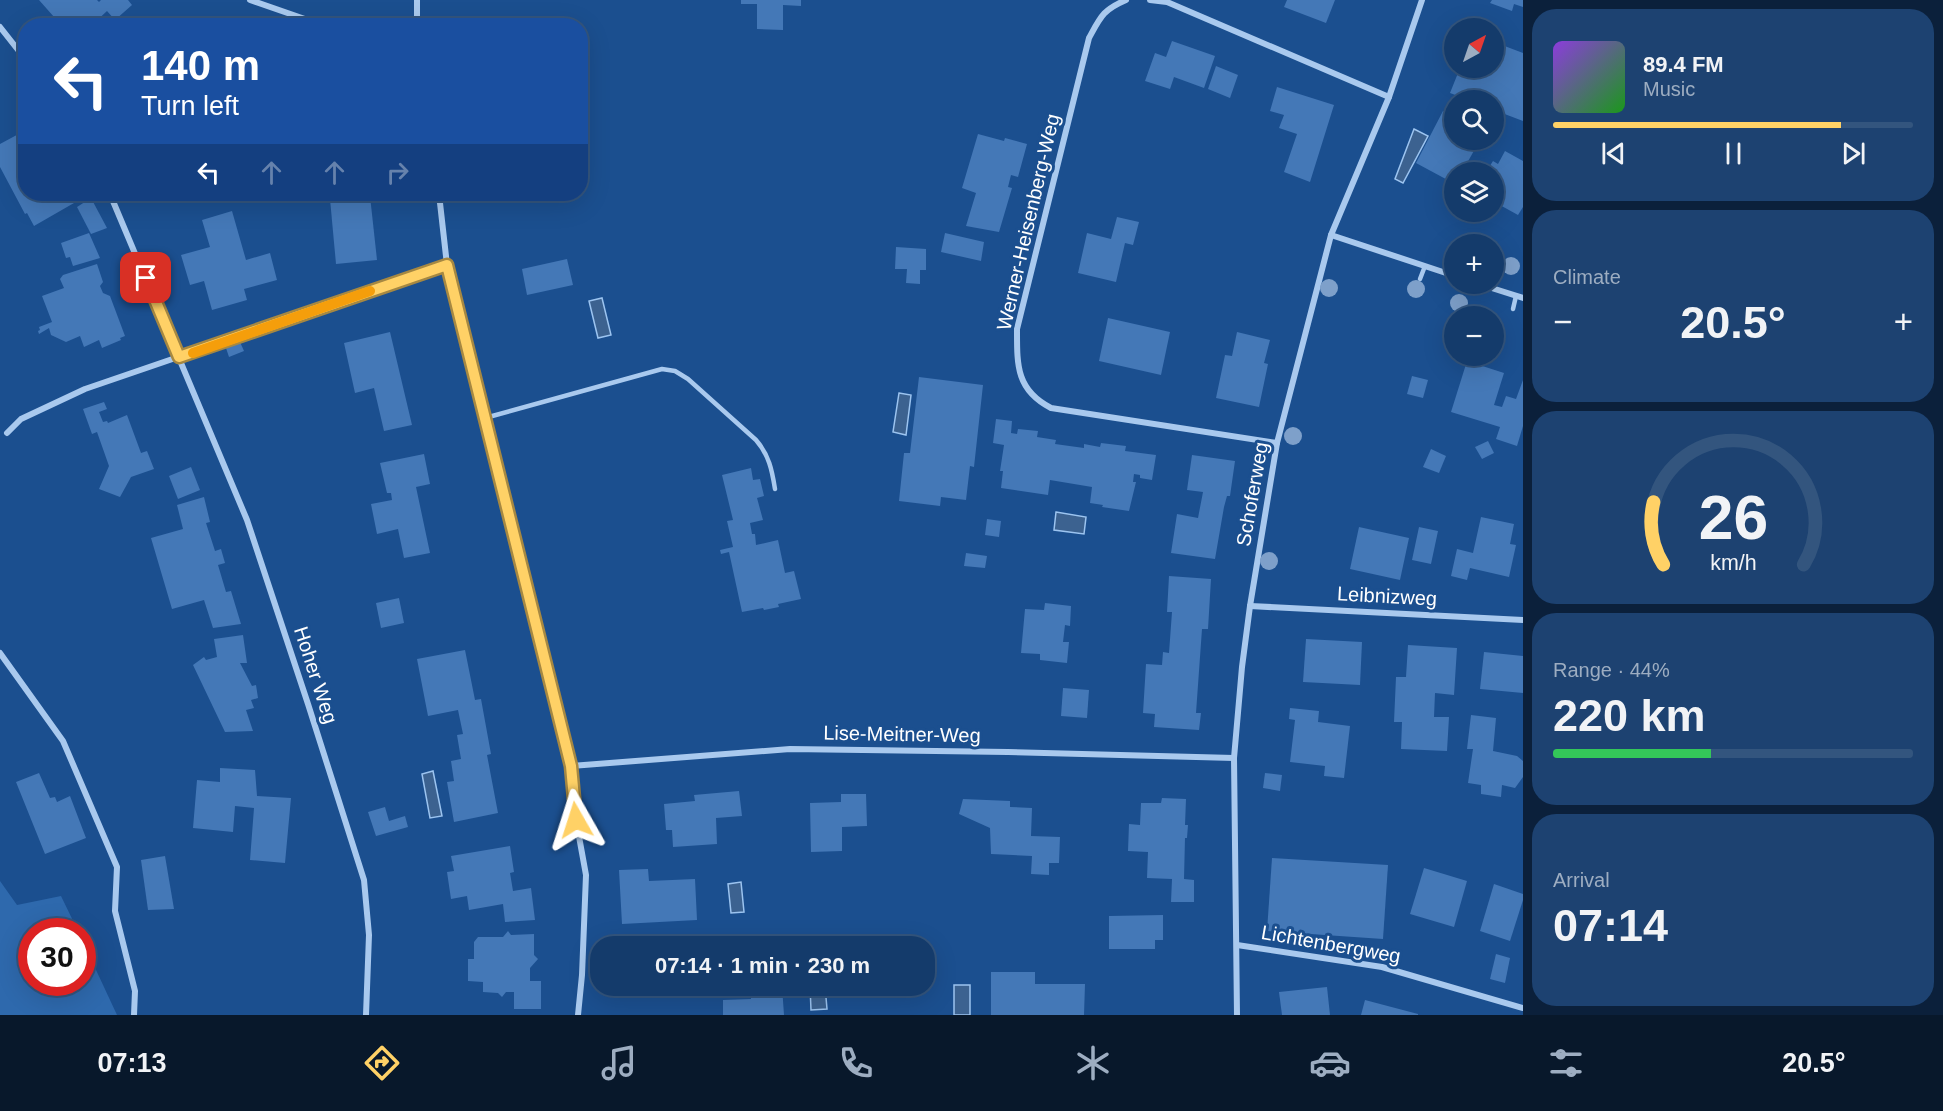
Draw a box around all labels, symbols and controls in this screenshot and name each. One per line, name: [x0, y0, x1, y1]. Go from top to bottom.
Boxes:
north arrow: [1444, 18, 1504, 78]
map controls: [1444, 18, 1504, 366]
icon: left: [42, 42, 120, 120]
text: 140 m: [141, 42, 260, 89]
text: 89.4 FM: [1643, 52, 1724, 77]
text: Music: [1643, 78, 1695, 100]
button: search: [1444, 90, 1504, 150]
text: Turn left: [141, 91, 239, 121]
street label: Werner-Heisenberg-Weg: [992, 112, 1064, 332]
icon: previous: [1597, 137, 1630, 170]
icon: pause: [1717, 137, 1750, 170]
icon: next: [1837, 137, 1870, 170]
icon: left: [192, 156, 225, 189]
icon: ahead: [255, 156, 288, 189]
icon: ahead: [318, 156, 351, 189]
icon: right: [381, 156, 414, 189]
button: layers: [1444, 162, 1504, 222]
button: +: [1444, 234, 1504, 294]
pin: [120, 252, 171, 303]
icon: arrive: [129, 261, 162, 294]
text: Climate: [1553, 266, 1621, 288]
text: 20.5°: [1680, 297, 1786, 348]
text: −: [1553, 303, 1572, 340]
text: +: [1894, 303, 1913, 340]
button: −: [1444, 306, 1504, 366]
street label: Schoferweg: [1232, 440, 1272, 548]
text: 26: [1698, 483, 1768, 552]
text: km/h: [1710, 551, 1756, 575]
street label: Leibnizweg: [1336, 582, 1438, 610]
street label: Hoher Weg: [290, 624, 342, 726]
text: Range · 44%: [1553, 659, 1670, 681]
text: 220 km: [1553, 690, 1706, 741]
street label: Lise-Meitner-Weg: [823, 722, 981, 746]
position arrow: [544, 788, 608, 852]
text: Arrival: [1553, 869, 1610, 891]
text: 07:14: [1553, 900, 1668, 951]
speed limit sign: 30: [18, 918, 96, 996]
street label: Lichtenbergweg: [1260, 921, 1402, 967]
text: 07:14 · 1 min · 230 m: [655, 953, 870, 978]
icon: directions: [361, 1042, 403, 1084]
icon: music: [598, 1042, 640, 1084]
icon: phone: [835, 1042, 877, 1084]
icon: climate: [1072, 1042, 1114, 1084]
icon: car: [1309, 1042, 1351, 1084]
icon: filters: [1545, 1042, 1587, 1084]
text: 07:13: [97, 1048, 166, 1078]
text: 20.5°: [1782, 1048, 1846, 1078]

